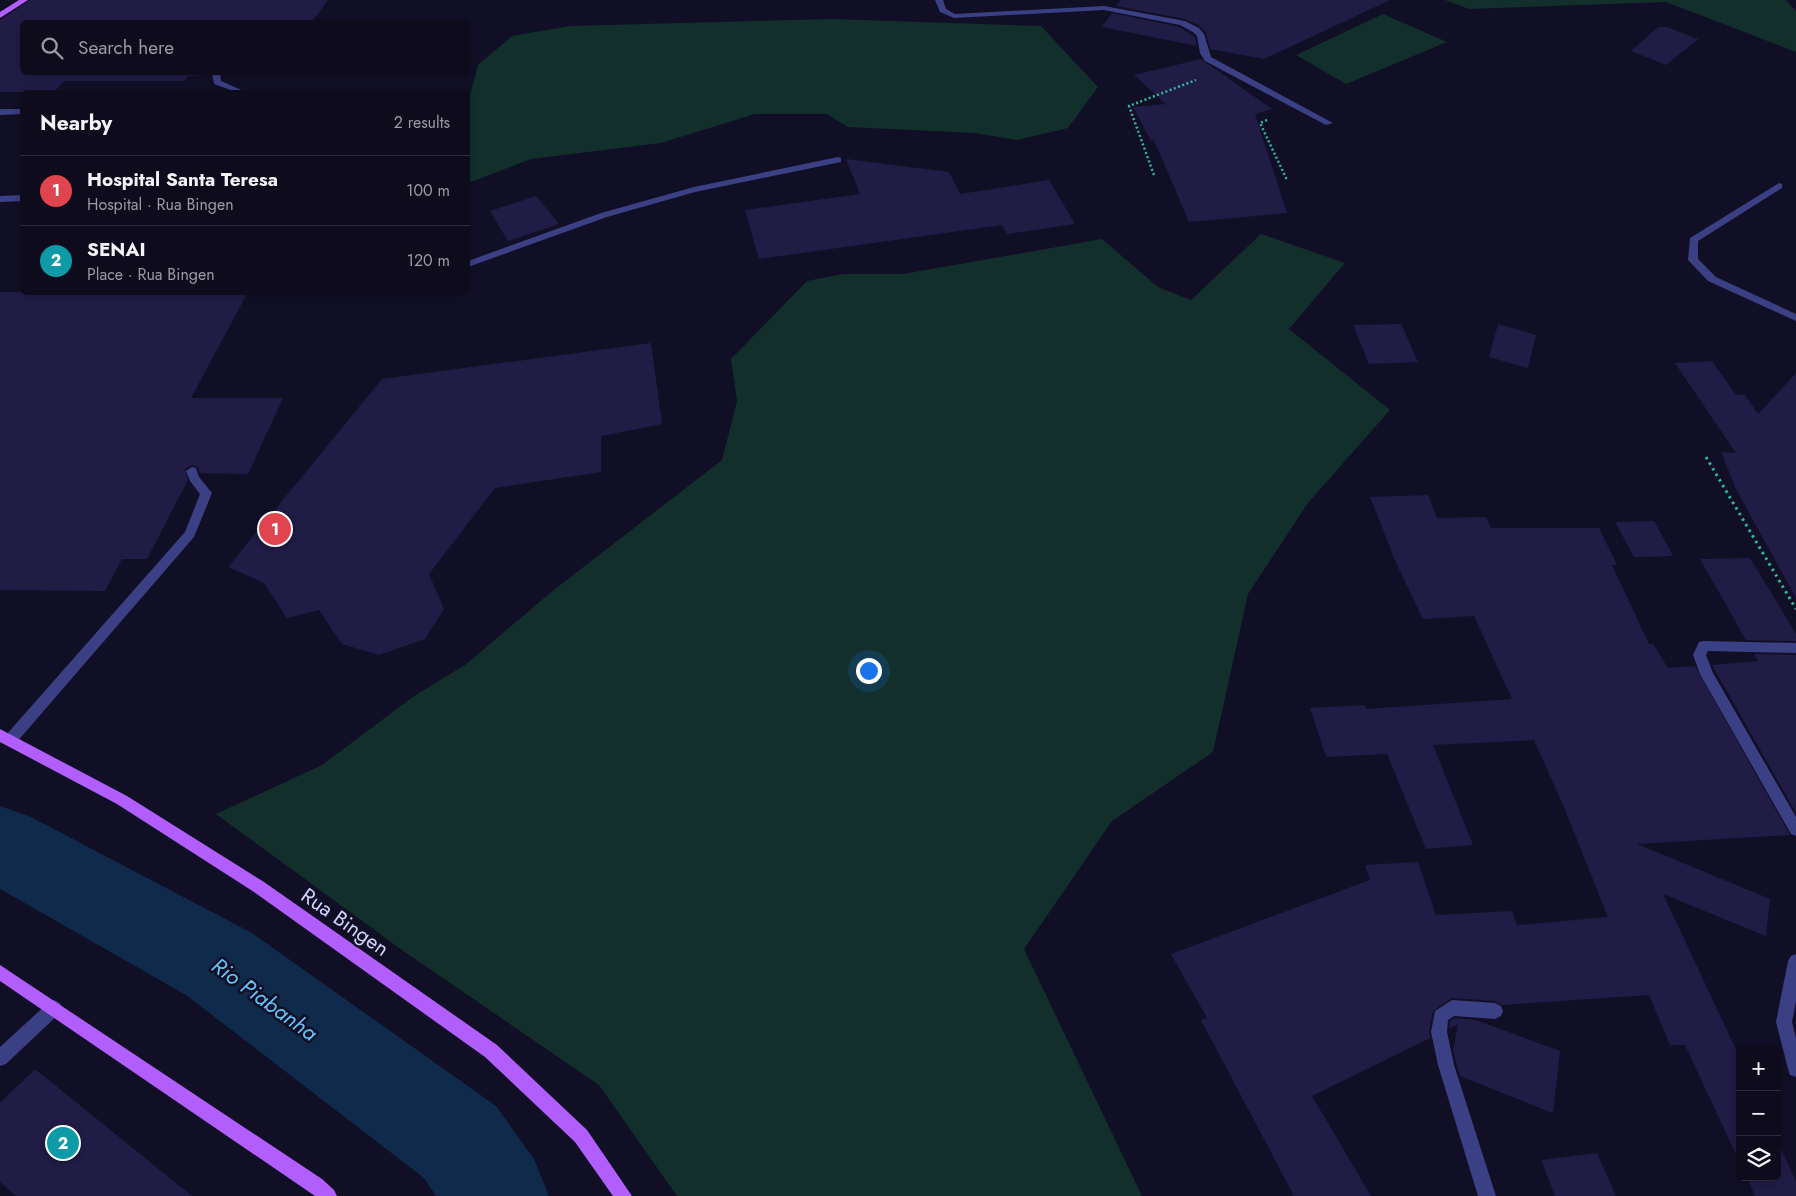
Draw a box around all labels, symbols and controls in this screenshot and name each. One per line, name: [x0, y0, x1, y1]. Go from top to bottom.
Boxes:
search box: [20, 20, 470, 75]
icon: search: [38, 34, 66, 62]
text: Search here: [78, 34, 174, 61]
text: Nearby: [40, 108, 112, 138]
text: 2 results: [394, 111, 450, 134]
text: Hospital Santa Teresa: [87, 166, 278, 193]
text: 1: [52, 179, 60, 202]
text: 100 m: [406, 179, 450, 202]
text: Hospital · Rua Bingen: [87, 193, 234, 216]
text: SENAI: [87, 236, 145, 263]
text: 2: [51, 249, 61, 272]
text: 120 m: [407, 249, 450, 272]
text: Place · Rua Bingen: [87, 263, 215, 286]
pin: 1: [259, 510, 291, 548]
your location: [856, 658, 882, 684]
street label: Rua Bingen: [295, 881, 395, 963]
water label: Rio Piabanha: [205, 950, 325, 1048]
map controls: [1736, 1046, 1781, 1181]
button: +: [1736, 1046, 1781, 1091]
button: −: [1736, 1091, 1781, 1136]
pin: 2: [47, 1124, 79, 1162]
button: layers: [1736, 1136, 1781, 1181]

